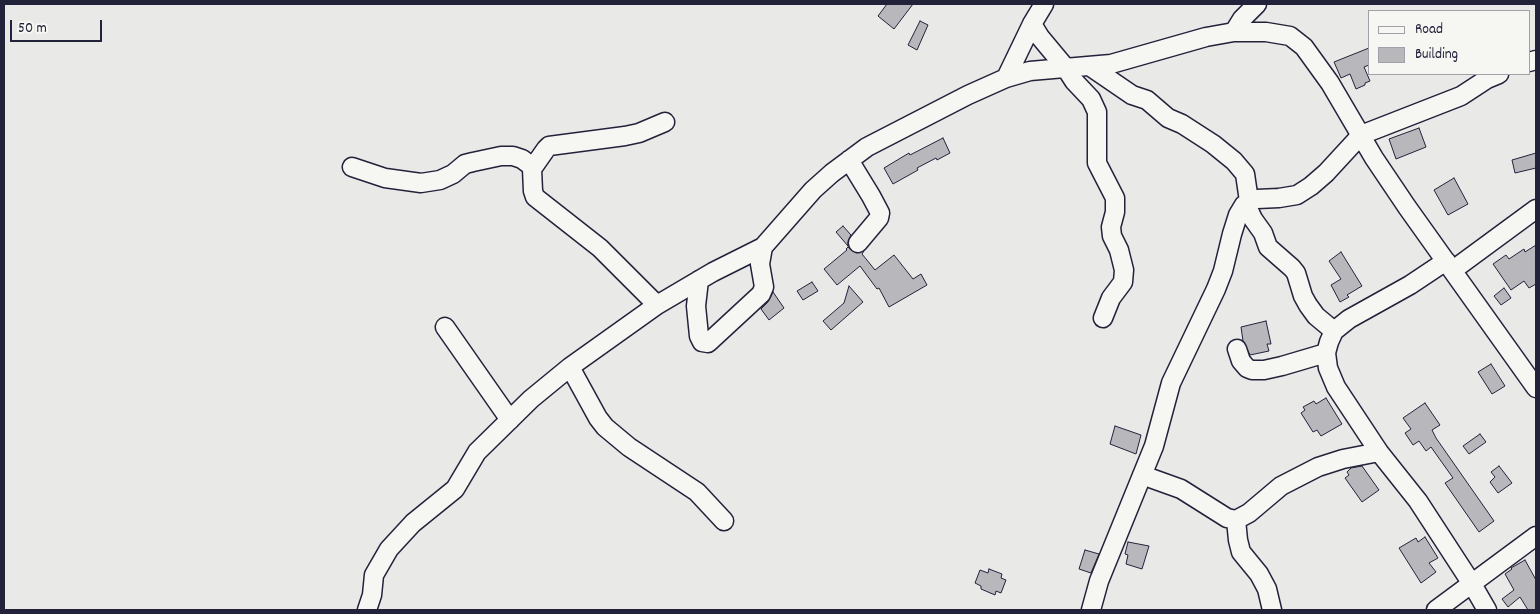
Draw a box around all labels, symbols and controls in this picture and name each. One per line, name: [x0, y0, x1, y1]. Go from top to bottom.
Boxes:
scale bar: [12, 10, 105, 42]
legend: [1368, 10, 1530, 75]
text: 50 m: [18, 18, 47, 40]
text: Road: [1415, 19, 1443, 41]
text: Building: [1415, 44, 1458, 66]

